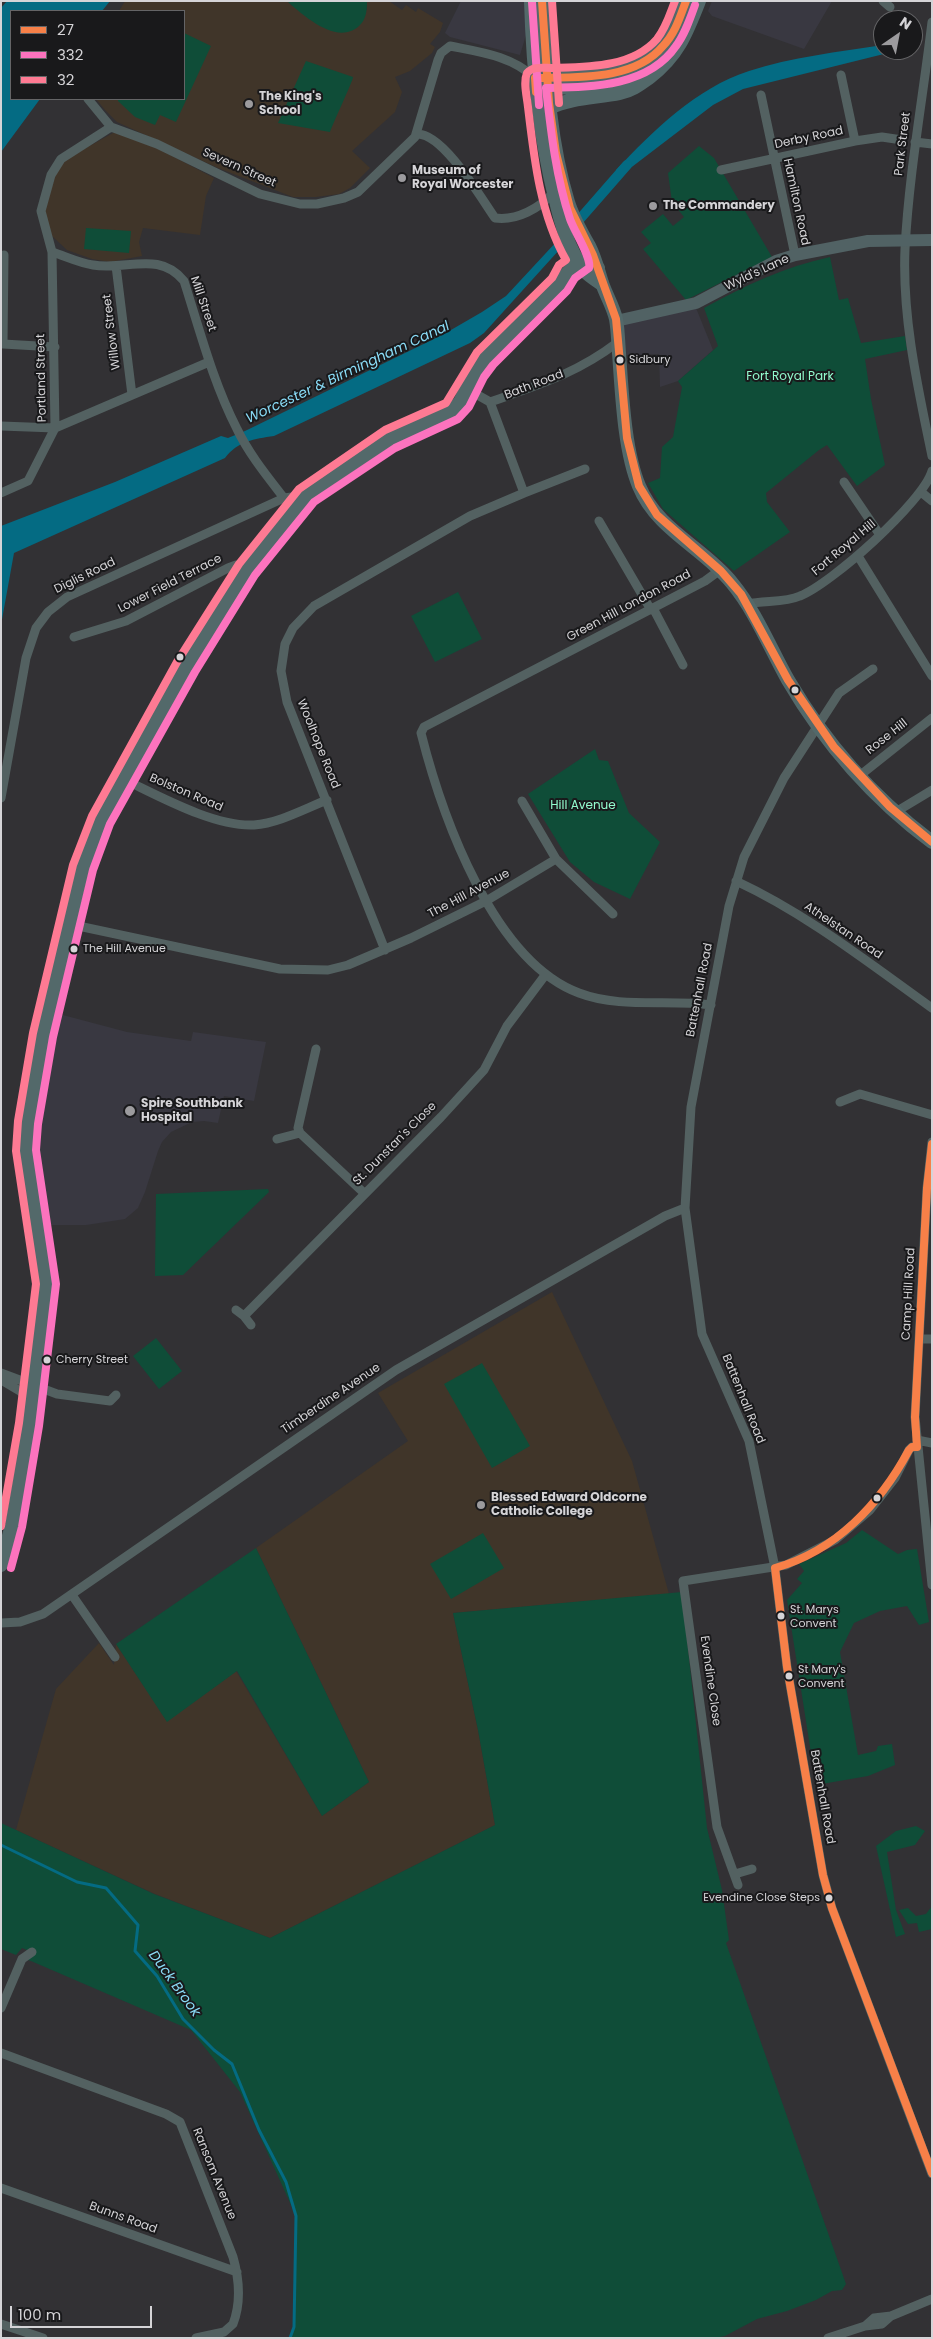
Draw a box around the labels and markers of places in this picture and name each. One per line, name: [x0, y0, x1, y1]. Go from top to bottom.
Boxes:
place label: The King's School: [259, 90, 322, 118]
marker: The King's School: [243, 98, 255, 110]
place label: Museum of Royal Worcester: [412, 164, 513, 192]
marker: Museum of Royal Worcester: [396, 172, 408, 184]
place label: The Commandery: [663, 199, 775, 213]
marker: The Commandery: [647, 200, 659, 212]
place label: Sidbury: [629, 353, 670, 367]
marker: Sidbury: [615, 355, 625, 365]
unlabelled marker: [175, 652, 185, 662]
unlabelled marker: [790, 685, 800, 695]
place label: The Hill Avenue: [83, 942, 166, 956]
marker: The Hill Avenue: [69, 944, 79, 954]
place label: Spire Southbank Hospital: [141, 1097, 243, 1125]
marker: Spire Southbank Hospital: [123, 1104, 137, 1118]
place label: Cherry Street: [56, 1353, 128, 1367]
marker: Cherry Street: [42, 1355, 52, 1365]
place label: Blessed Edward Oldcorne Catholic College: [491, 1491, 647, 1519]
unlabelled marker: [872, 1493, 882, 1503]
marker: Blessed Edward Oldcorne Catholic College: [475, 1499, 487, 1511]
place label: St. Marys Convent: [790, 1603, 839, 1629]
marker: St. Marys Convent: [776, 1611, 786, 1621]
place label: St Mary's Convent: [798, 1663, 846, 1689]
marker: St Mary's Convent: [784, 1671, 794, 1681]
place label: Evendine Close Steps: [703, 1891, 820, 1905]
marker: Evendine Close Steps: [824, 1893, 834, 1903]

